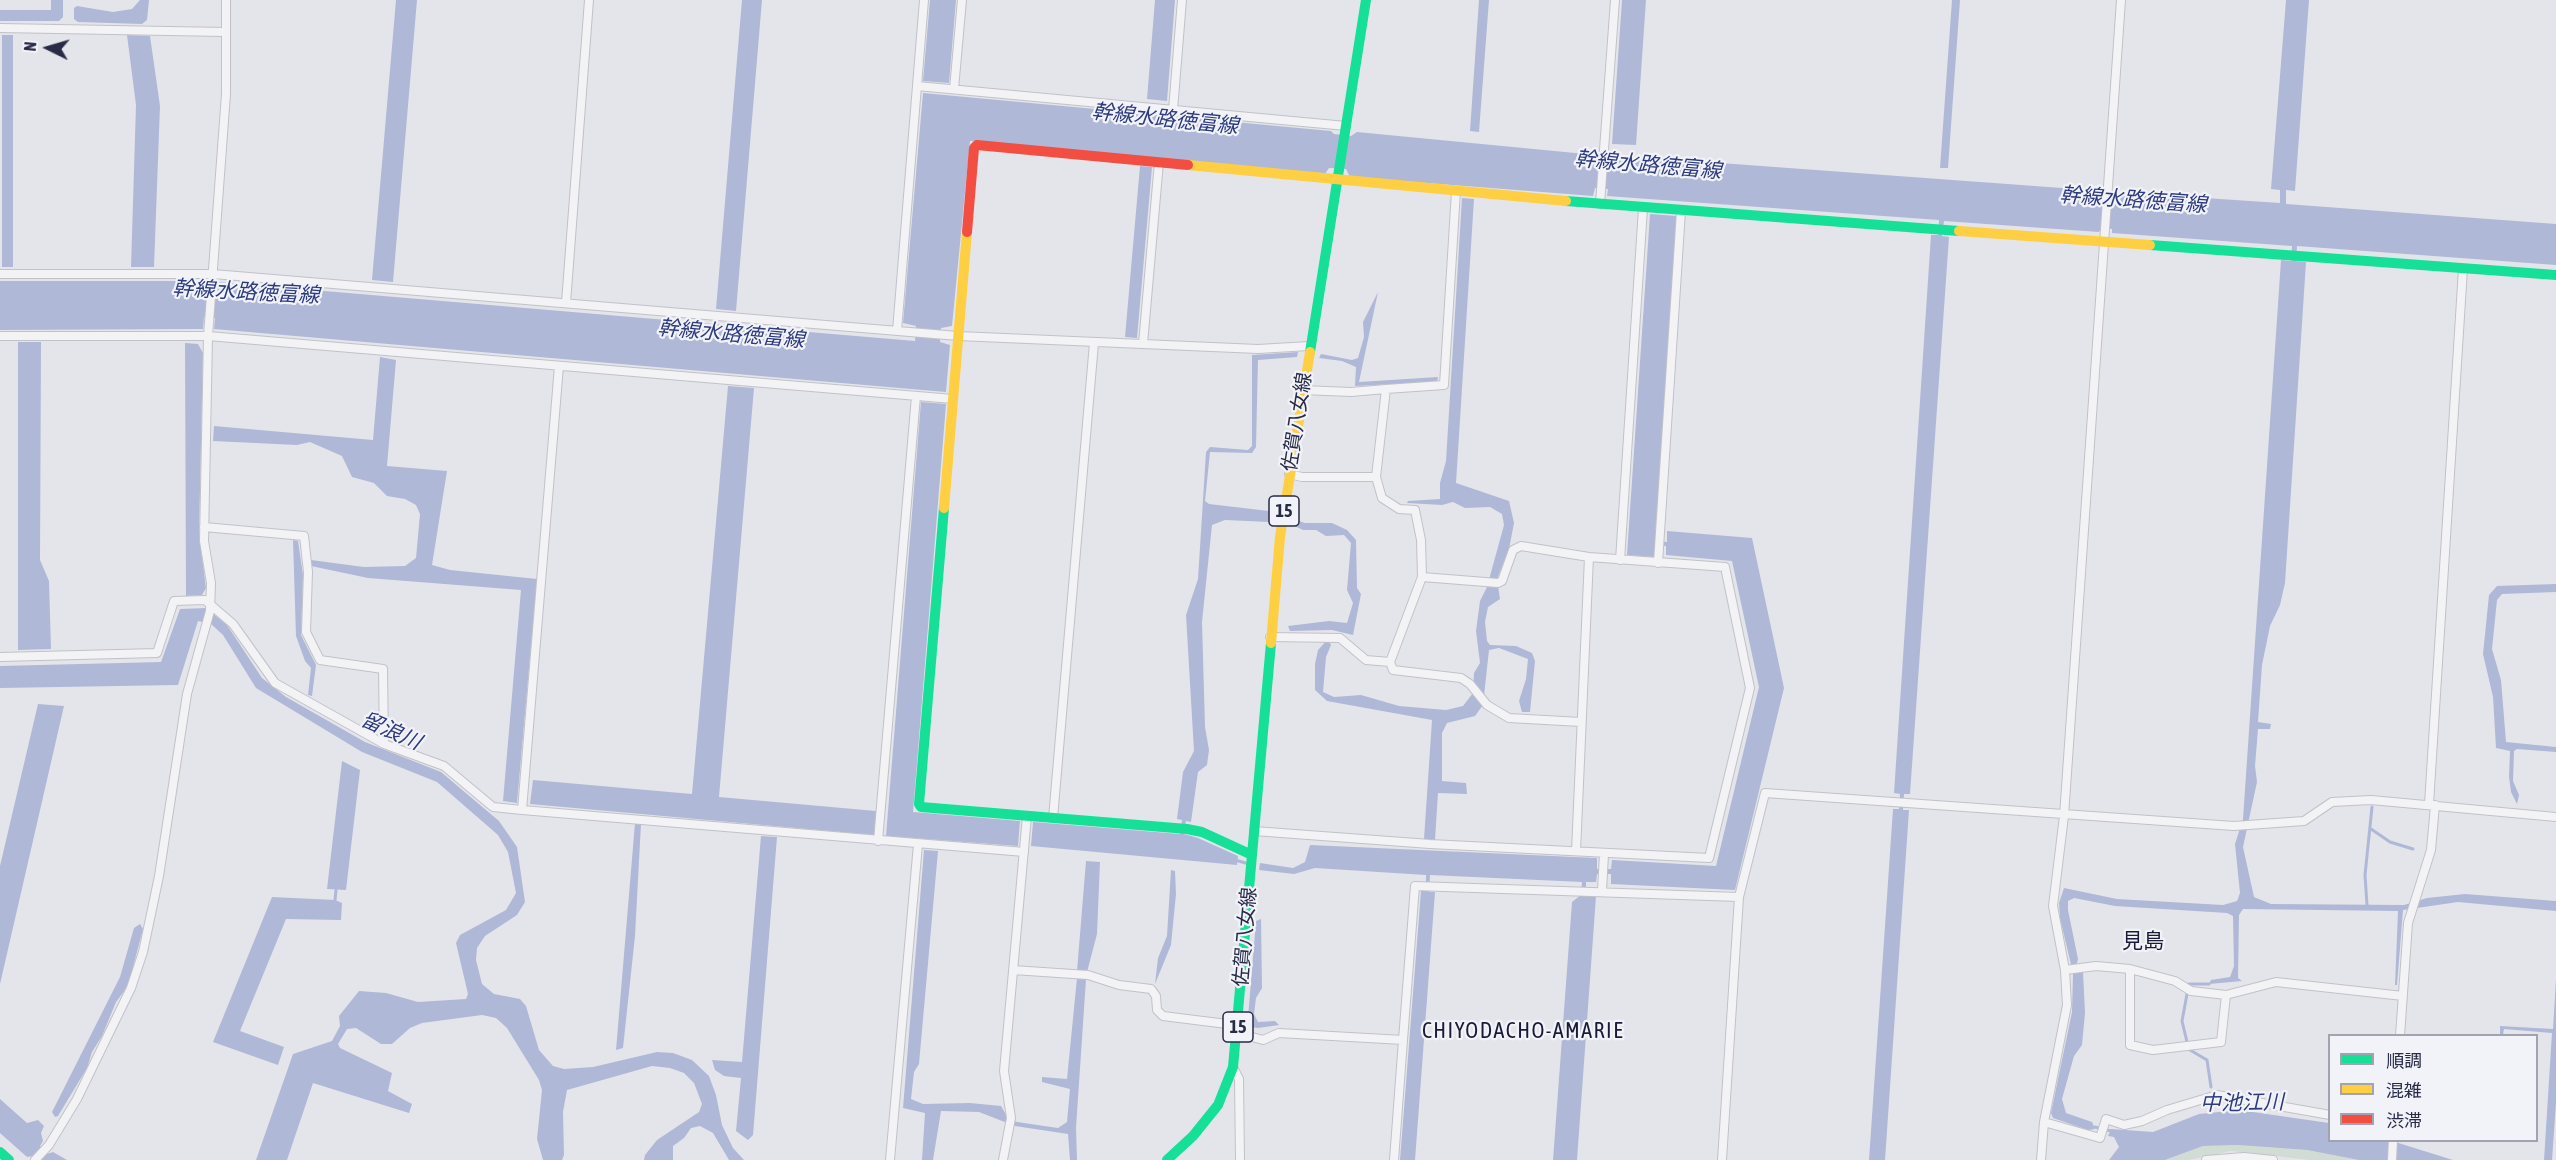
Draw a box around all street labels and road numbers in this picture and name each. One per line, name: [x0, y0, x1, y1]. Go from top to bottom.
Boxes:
street label: 佐賀八女線: [1277, 371, 1317, 473]
road number: 15: [1269, 496, 1299, 526]
street label: 佐賀八女線: [1229, 886, 1261, 988]
road number: 15: [1223, 1012, 1253, 1042]

